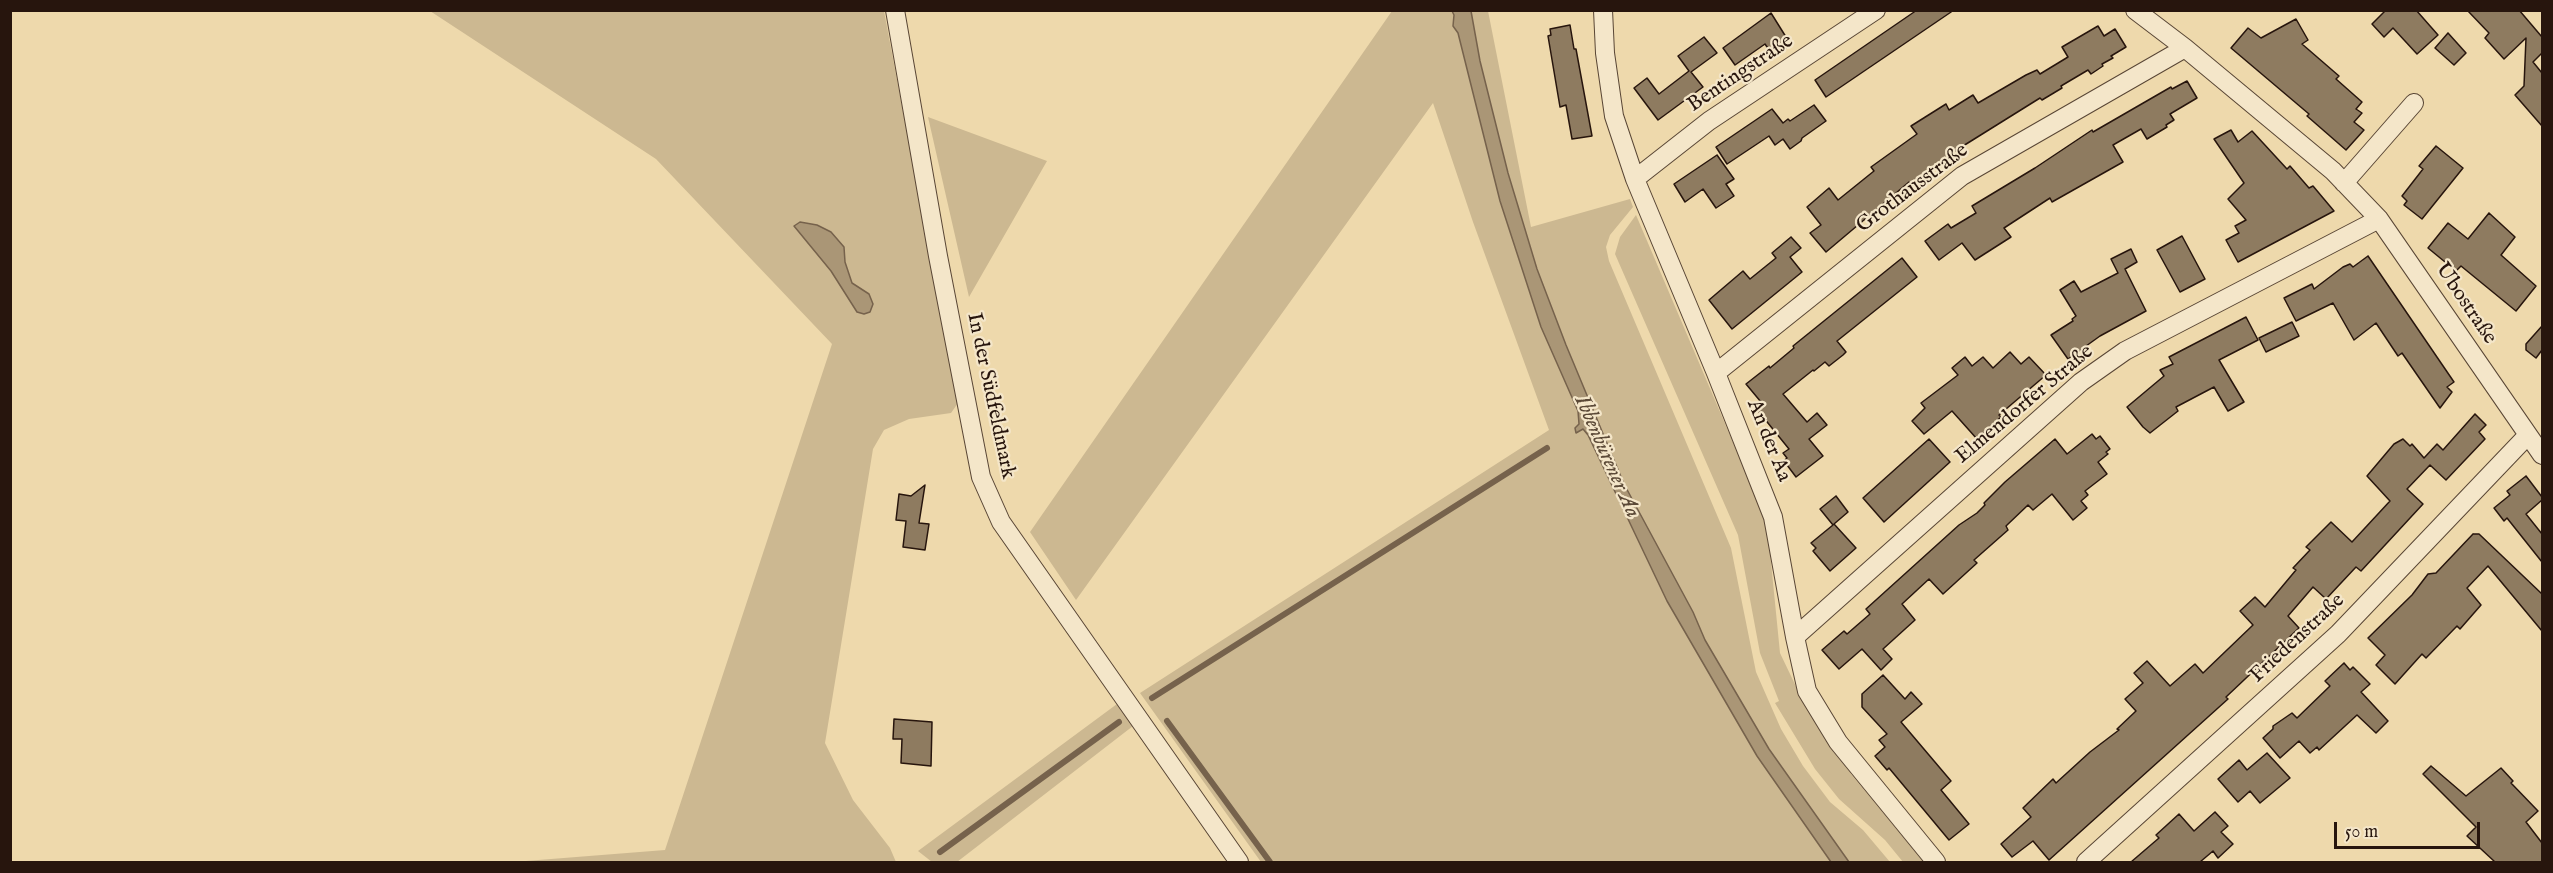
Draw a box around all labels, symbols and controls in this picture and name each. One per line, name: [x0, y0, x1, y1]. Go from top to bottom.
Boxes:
street label: Bentingstraße: [1683, 29, 1799, 119]
street label: Grothausstraße: [1852, 139, 1974, 239]
street label: Ubostraße: [2429, 258, 2501, 350]
street label: In der Südfeldmark: [960, 311, 1020, 481]
street label: Elmendorfer Straße: [1951, 340, 2099, 470]
water label: Ibbenbürener Aa: [1567, 392, 1645, 522]
street label: An der Aa: [1740, 396, 1796, 486]
street label: Friedenstraße: [2246, 589, 2350, 689]
scale bar: [2337, 810, 2482, 848]
text: 50 m: [2345, 821, 2378, 844]

